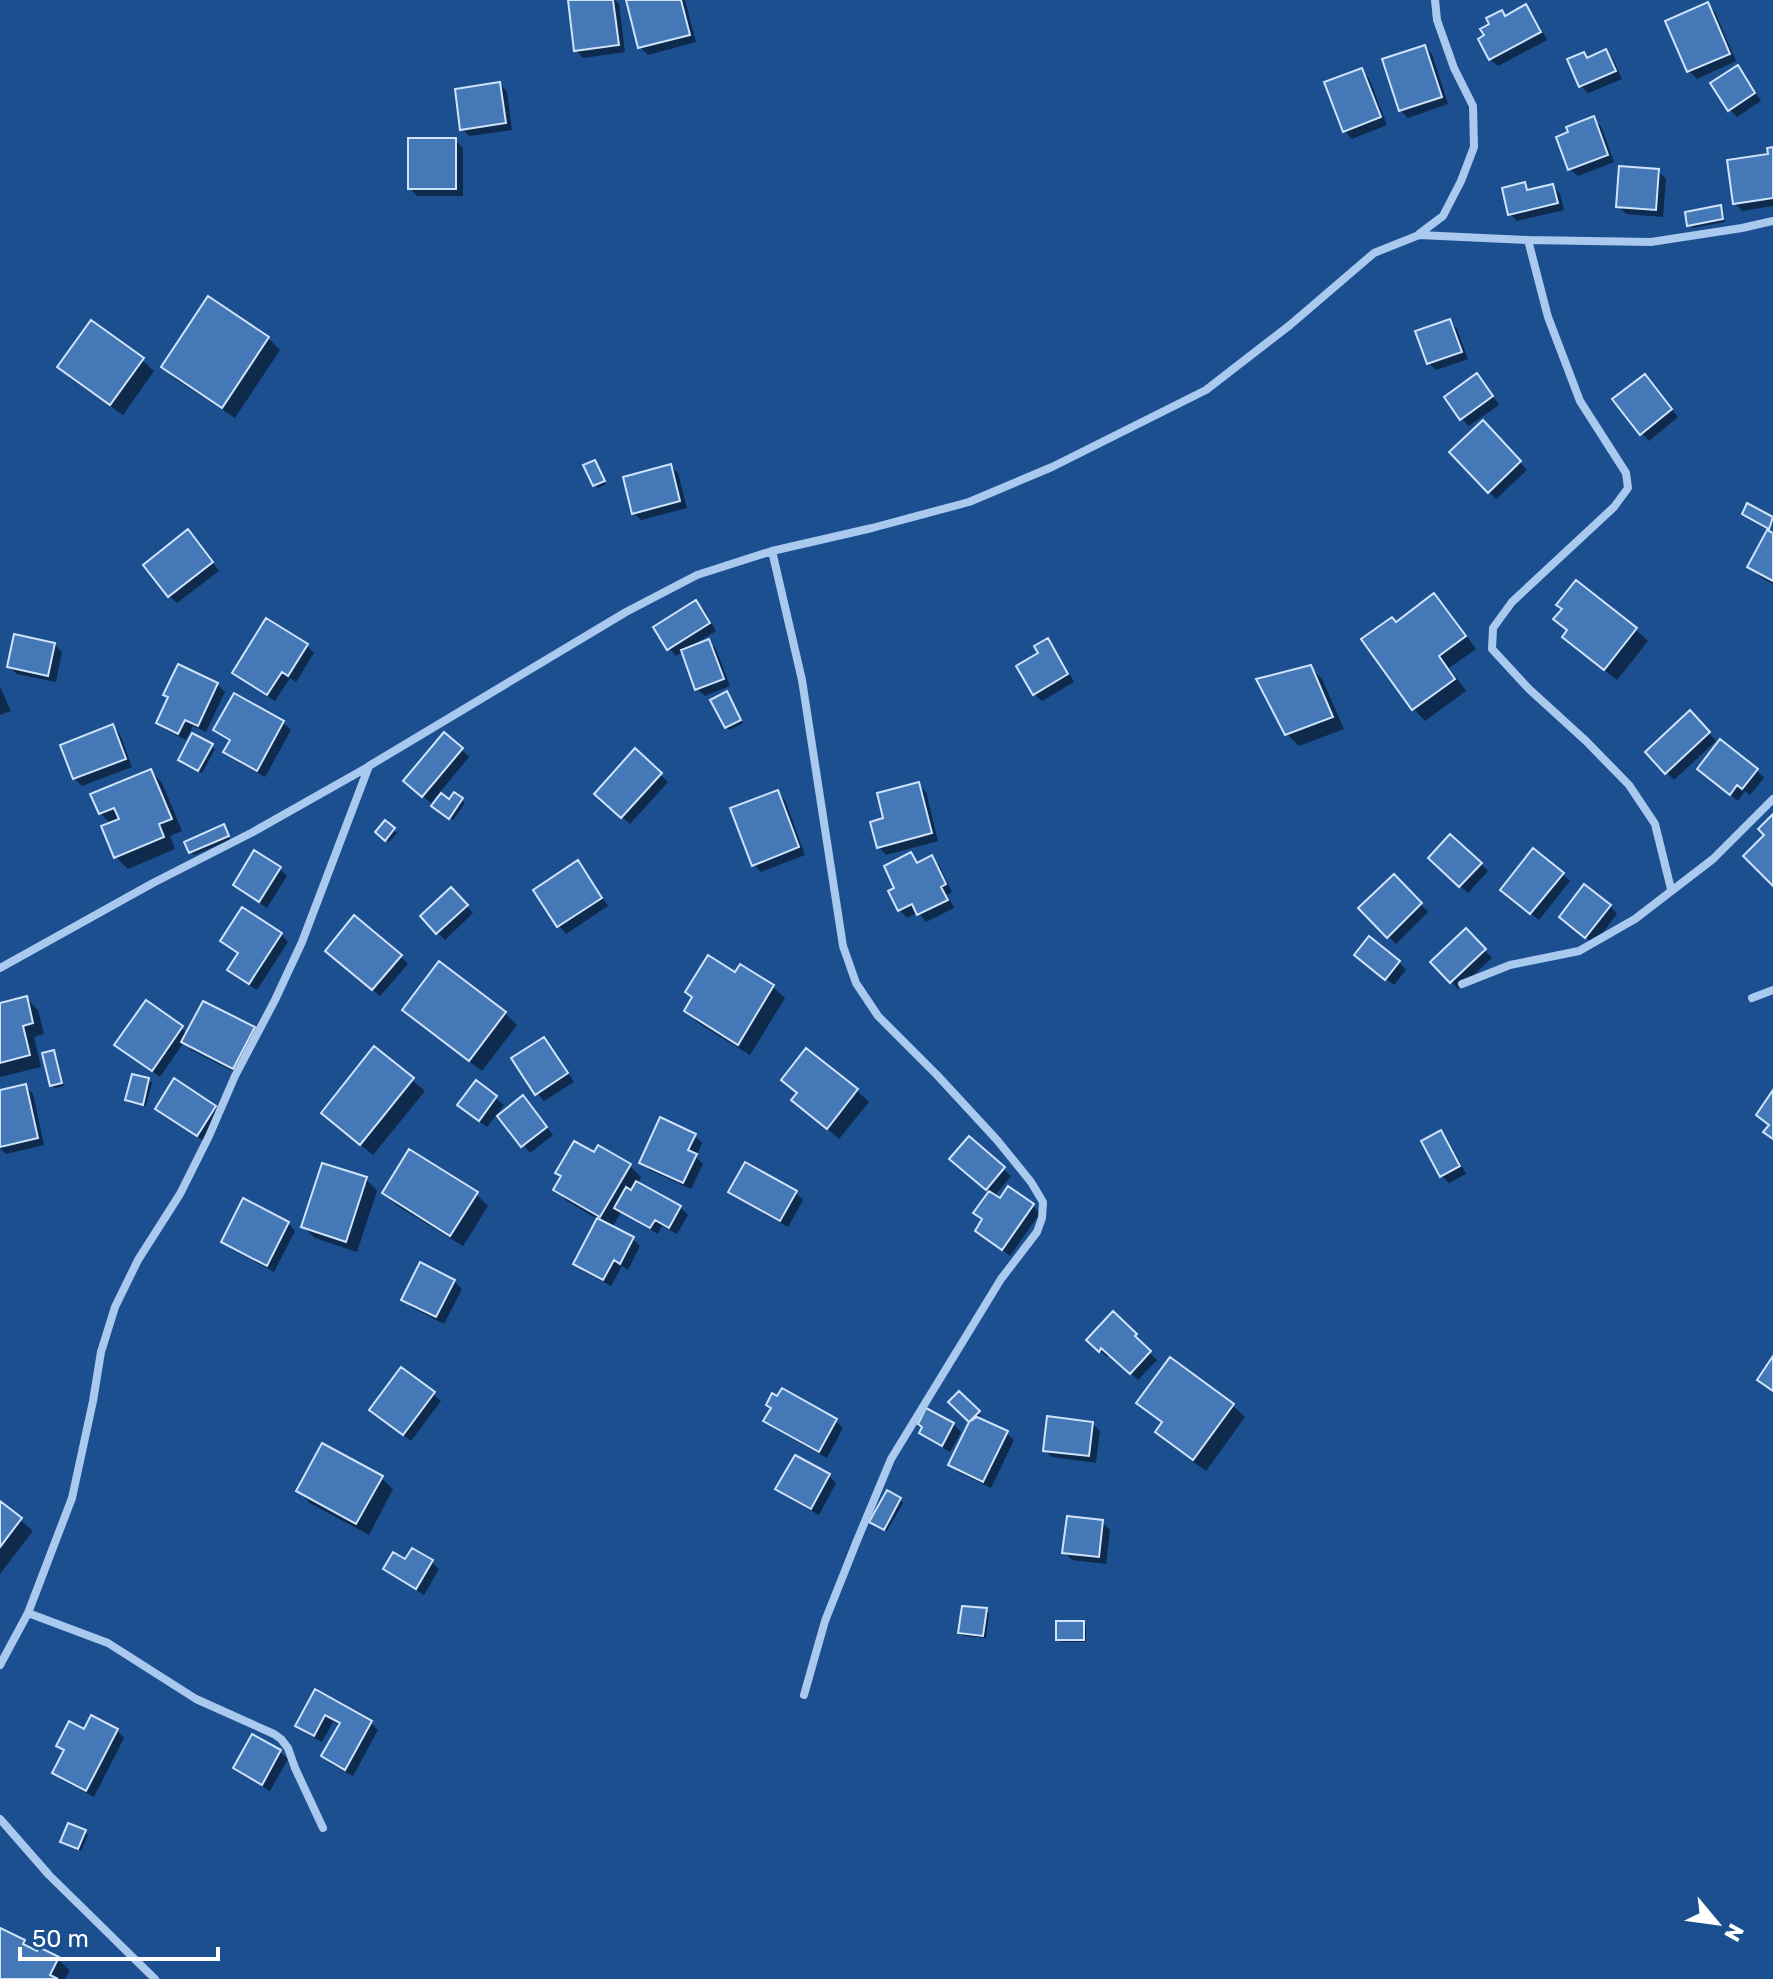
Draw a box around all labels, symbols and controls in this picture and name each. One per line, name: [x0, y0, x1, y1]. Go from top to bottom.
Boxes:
north arrow: [1677, 1883, 1757, 1963]
scale bar: [20, 1911, 218, 1961]
text: N: [1718, 1919, 1750, 1946]
text: 50 m: [32, 1925, 89, 1953]

